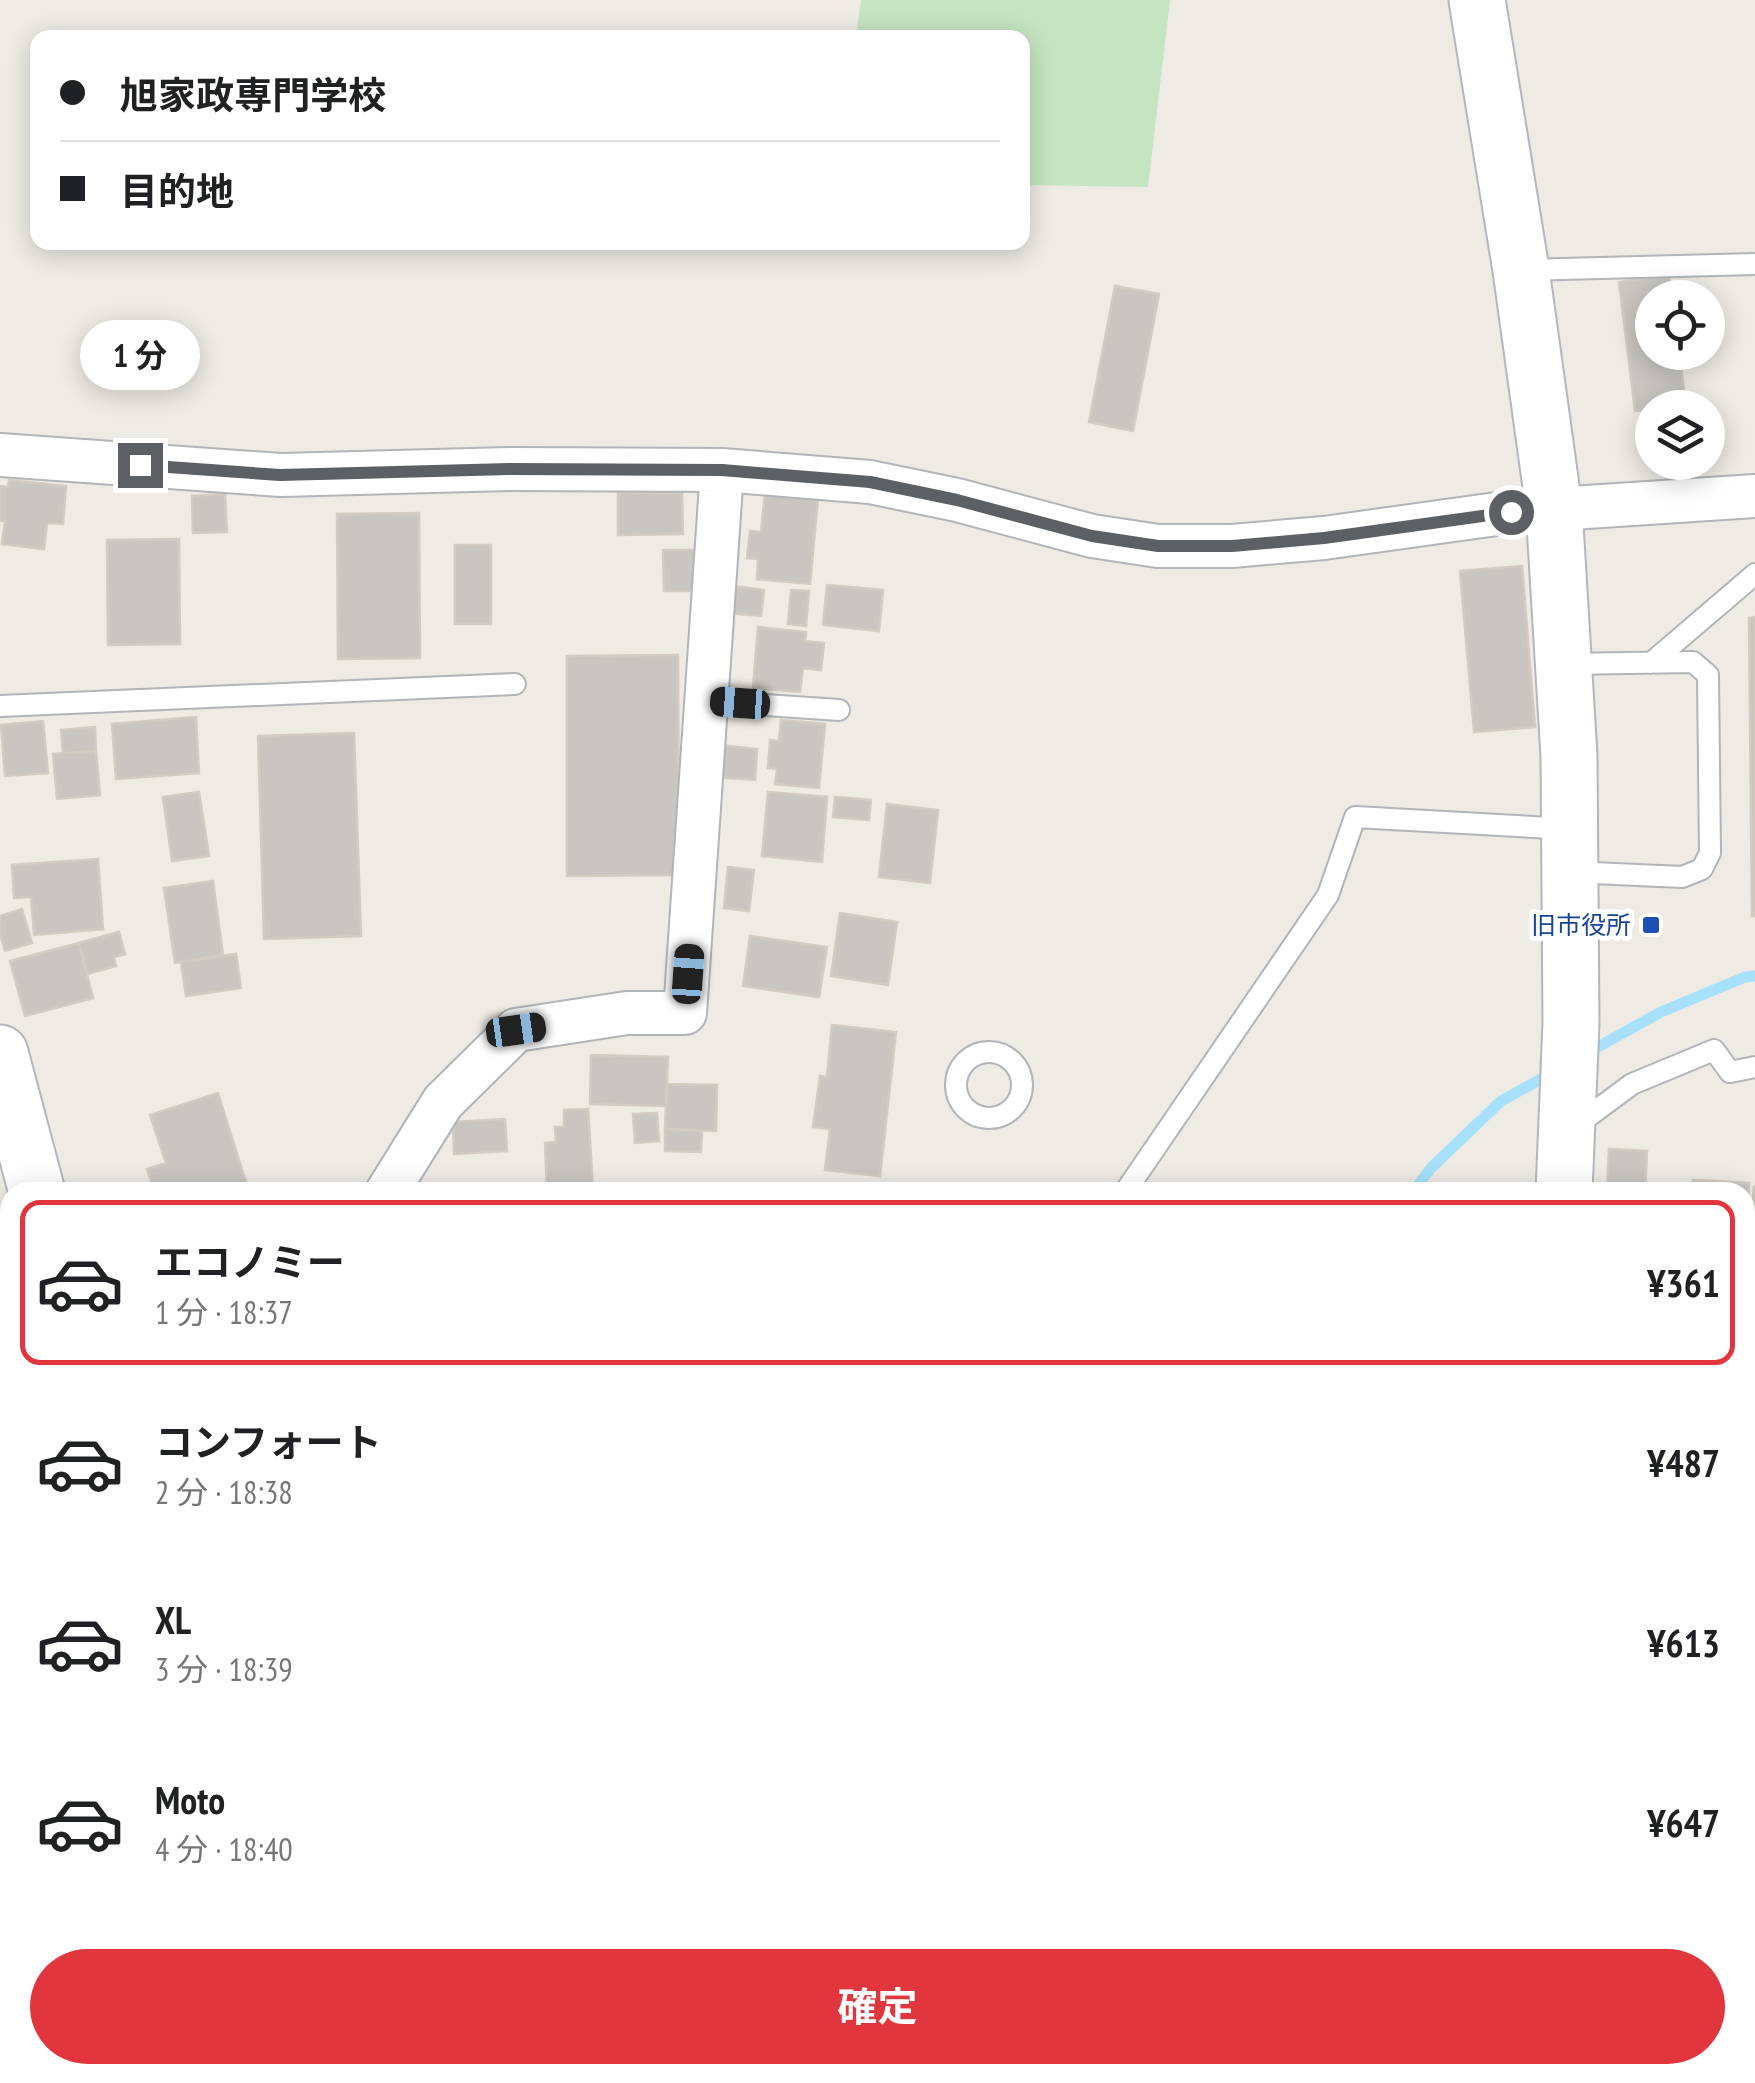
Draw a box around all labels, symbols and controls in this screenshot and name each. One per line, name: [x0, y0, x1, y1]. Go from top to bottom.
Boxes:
text: 旭家政専門学校: [120, 70, 386, 119]
text: 目的地: [120, 166, 234, 215]
map controls: [1635, 280, 1725, 480]
button: locate: [1635, 280, 1725, 370]
callout: 1 分: [80, 320, 200, 390]
text: 1 分: [113, 334, 167, 376]
button: layers: [1635, 390, 1725, 480]
route end: [118, 443, 163, 488]
route start: [1489, 490, 1534, 535]
car: [709, 686, 771, 720]
place label: 旧市役所: [1531, 909, 1631, 941]
marker: 旧市役所: [1640, 914, 1662, 936]
car: [671, 943, 705, 1005]
car: [484, 1011, 548, 1049]
text: エコノミー: [155, 1237, 345, 1286]
icon: car: [35, 1238, 125, 1328]
text: ¥361: [1647, 1258, 1720, 1307]
text: 1 分 · 18:37: [155, 1291, 293, 1333]
text: コンフォート: [155, 1417, 382, 1466]
icon: car: [35, 1418, 125, 1508]
text: ¥487: [1647, 1438, 1720, 1487]
text: 2 分 · 18:38: [155, 1471, 293, 1513]
text: XL: [155, 1595, 191, 1644]
icon: car: [35, 1598, 125, 1688]
text: ¥613: [1647, 1618, 1720, 1667]
text: 3 分 · 18:39: [155, 1648, 293, 1690]
text: Moto: [155, 1775, 225, 1824]
icon: car: [35, 1778, 125, 1868]
text: ¥647: [1647, 1798, 1720, 1847]
text: 4 分 · 18:40: [155, 1828, 293, 1870]
button: 確定: [30, 1949, 1725, 2064]

